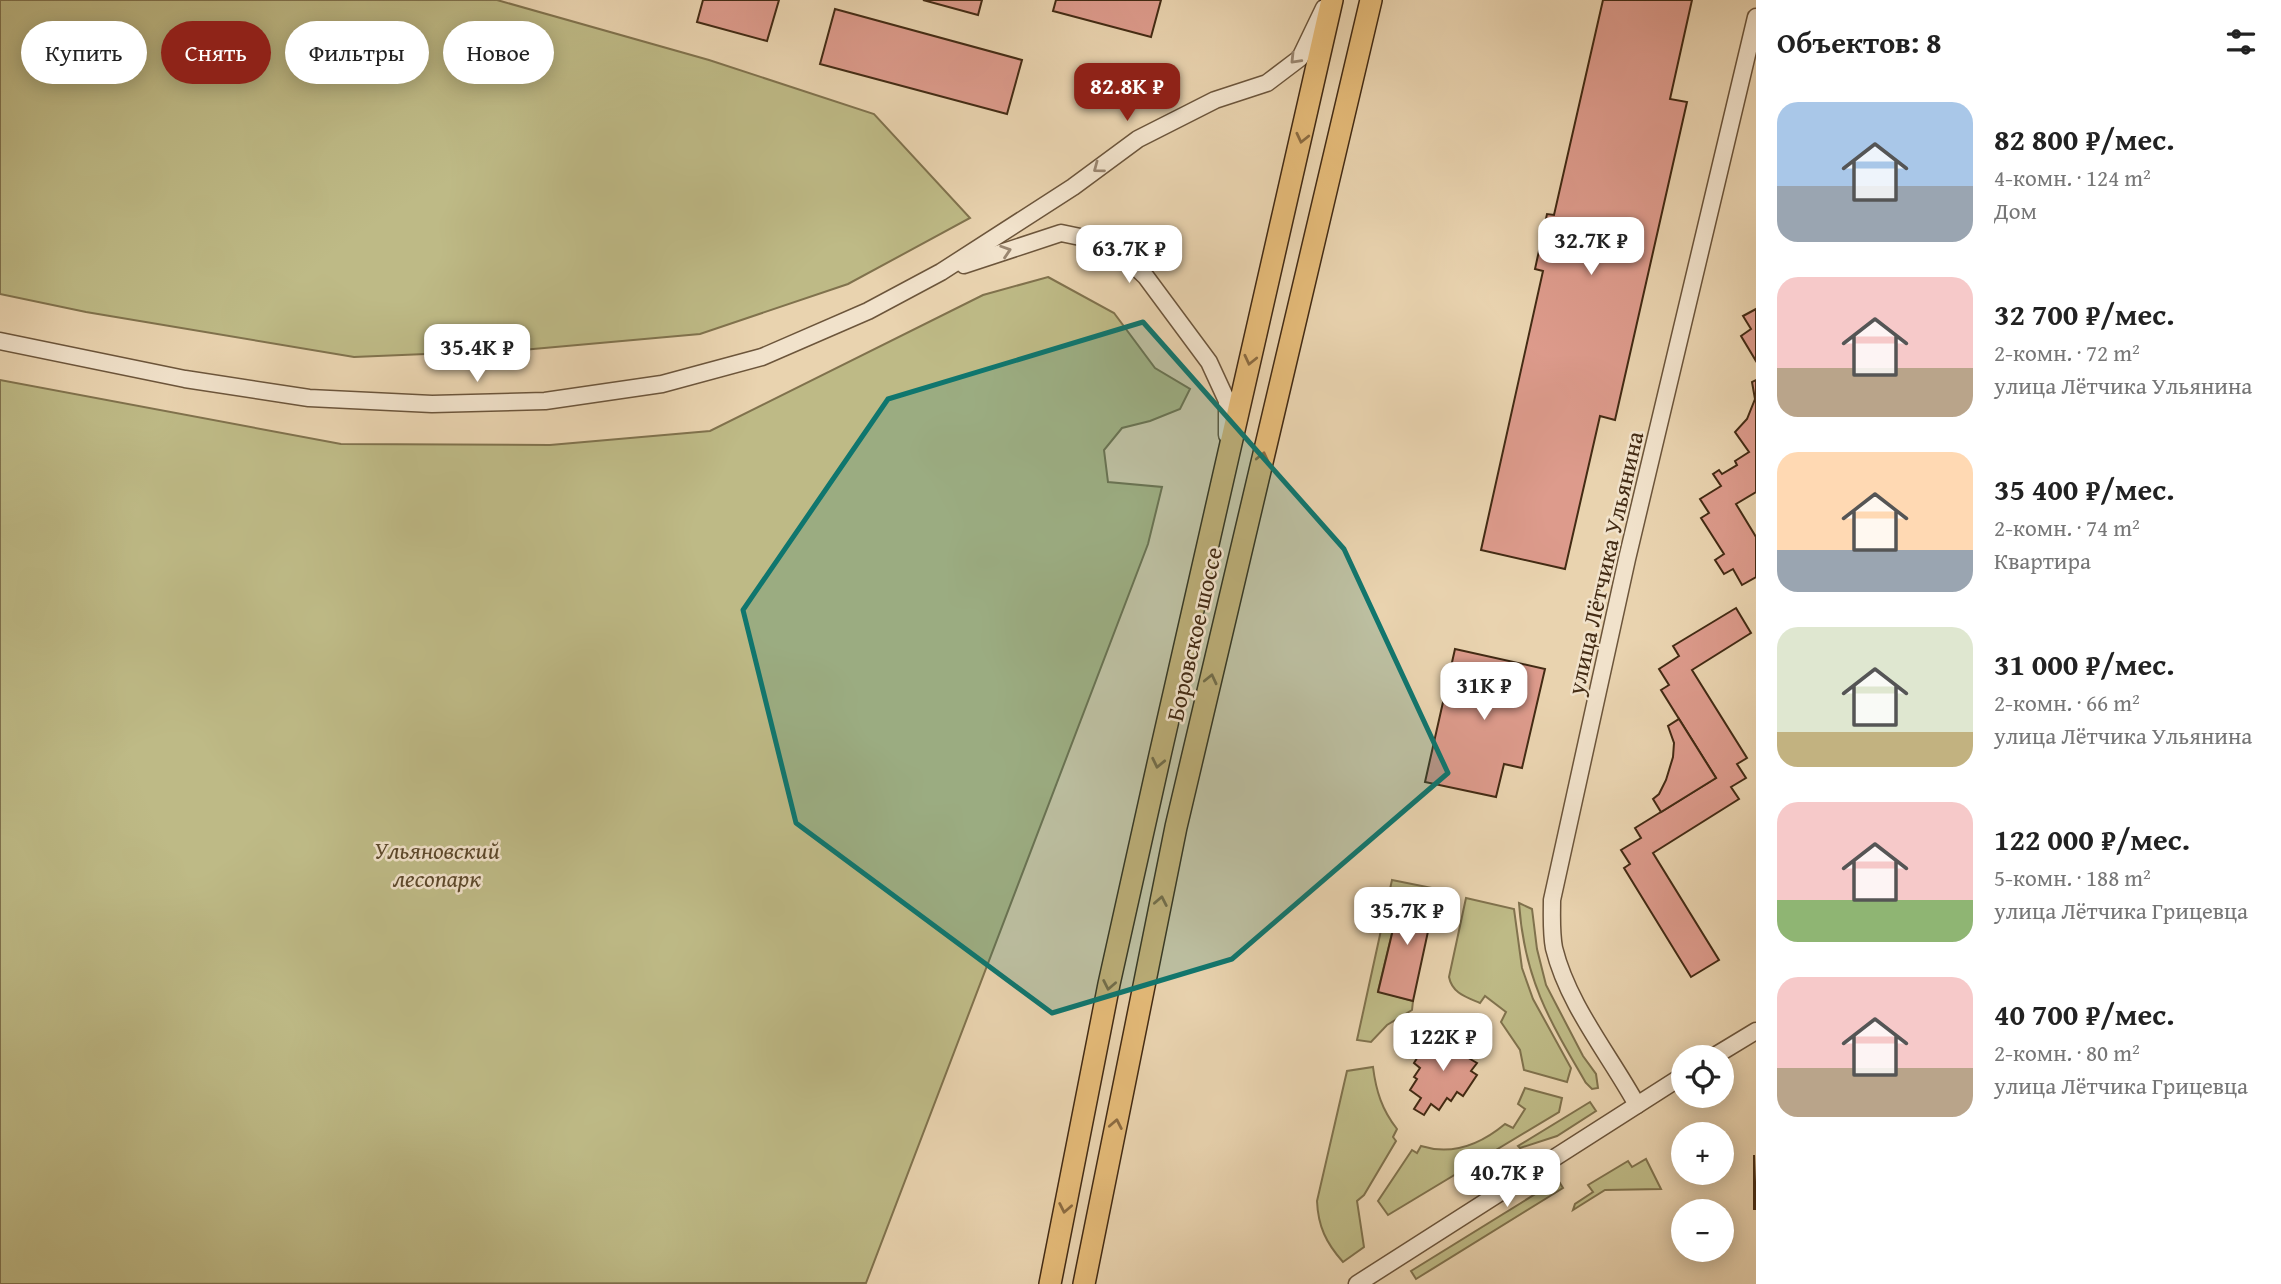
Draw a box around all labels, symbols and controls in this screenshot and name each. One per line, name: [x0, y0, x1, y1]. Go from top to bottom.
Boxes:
text: Объектов: 8: [1777, 20, 1941, 64]
chip: Купить: [21, 21, 147, 84]
chip: Снять: [161, 21, 271, 84]
chip: Фильтры: [285, 21, 429, 84]
chip: Новое: [443, 21, 554, 84]
icon: filters: [2222, 23, 2260, 61]
one-way arrow: [1291, 51, 1303, 64]
pin: 82.8K ₽: [1062, 64, 1192, 123]
text: 82.8K ₽: [1090, 69, 1164, 102]
text: 82 800 ₽/мес.: [1994, 117, 2175, 161]
icon: home: [1833, 130, 1917, 214]
one-way arrow: [1296, 132, 1310, 144]
one-way arrow: [1094, 160, 1106, 172]
text: 4-комн. · 124 m²: [1994, 161, 2151, 194]
text: Дом: [1994, 194, 2037, 227]
pin: 32.7K ₽: [1526, 218, 1656, 277]
text: 32.7K ₽: [1554, 223, 1628, 256]
pin: 63.7K ₽: [1064, 226, 1194, 285]
text: 63.7K ₽: [1092, 231, 1166, 264]
one-way arrow: [1000, 245, 1012, 259]
text: 32 700 ₽/мес.: [1994, 292, 2175, 336]
icon: home: [1833, 305, 1917, 389]
pin: 35.4K ₽: [412, 324, 542, 384]
text: 35.4K ₽: [440, 330, 514, 363]
text: 2-комн. · 72 m²: [1994, 336, 2140, 369]
one-way arrow: [1244, 354, 1259, 366]
text: улица Лётчика Ульянина: [1994, 369, 2252, 402]
street label: улица Лётчика Ульянина: [1557, 427, 1652, 699]
one-way arrow: [1254, 451, 1269, 463]
text: 35 400 ₽/мес.: [1994, 467, 2175, 511]
icon: home: [1833, 480, 1917, 564]
text: 2-комн. · 74 m²: [1994, 511, 2140, 544]
street label: Боровское шоссе: [1157, 543, 1231, 725]
text: Квартира: [1994, 544, 2091, 577]
text: 31 000 ₽/мес.: [1994, 642, 2175, 686]
icon: home: [1833, 655, 1917, 739]
pin: 31K ₽: [1435, 662, 1533, 722]
text: 31K ₽: [1456, 668, 1512, 701]
one-way arrow: [1202, 673, 1217, 685]
text: 2-комн. · 66 m²: [1994, 686, 2140, 719]
text: улица Лётчика Ульянина: [1994, 719, 2252, 752]
one-way arrow: [1152, 757, 1166, 769]
text: 122 000 ₽/мес.: [1994, 817, 2190, 861]
icon: home: [1833, 830, 1917, 914]
park label: Ульяновский лесопарк: [374, 833, 500, 896]
text: 5-комн. · 188 m²: [1994, 861, 2151, 894]
pin: 35.7K ₽: [1342, 888, 1472, 947]
text: 35.7K ₽: [1370, 893, 1444, 926]
text: улица Лётчика Грицевца: [1994, 894, 2248, 927]
one-way arrow: [1153, 895, 1168, 907]
one-way arrow: [1103, 979, 1118, 991]
text: 40 700 ₽/мес.: [1994, 992, 2175, 1036]
icon: home: [1833, 1005, 1917, 1089]
pin: 122K ₽: [1386, 1014, 1500, 1073]
text: 122K ₽: [1409, 1019, 1477, 1052]
text: 2-комн. · 80 m²: [1994, 1036, 2140, 1069]
map controls: [1671, 1045, 1734, 1262]
button: locate: [1671, 1045, 1734, 1108]
text: улица Лётчика Грицевца: [1994, 1069, 2248, 1102]
one-way arrow: [1108, 1118, 1123, 1130]
button: +: [1671, 1122, 1734, 1185]
pin: 40.7K ₽: [1442, 1150, 1572, 1209]
text: 40.7K ₽: [1470, 1155, 1544, 1188]
button: −: [1671, 1199, 1734, 1262]
one-way arrow: [1058, 1202, 1073, 1214]

